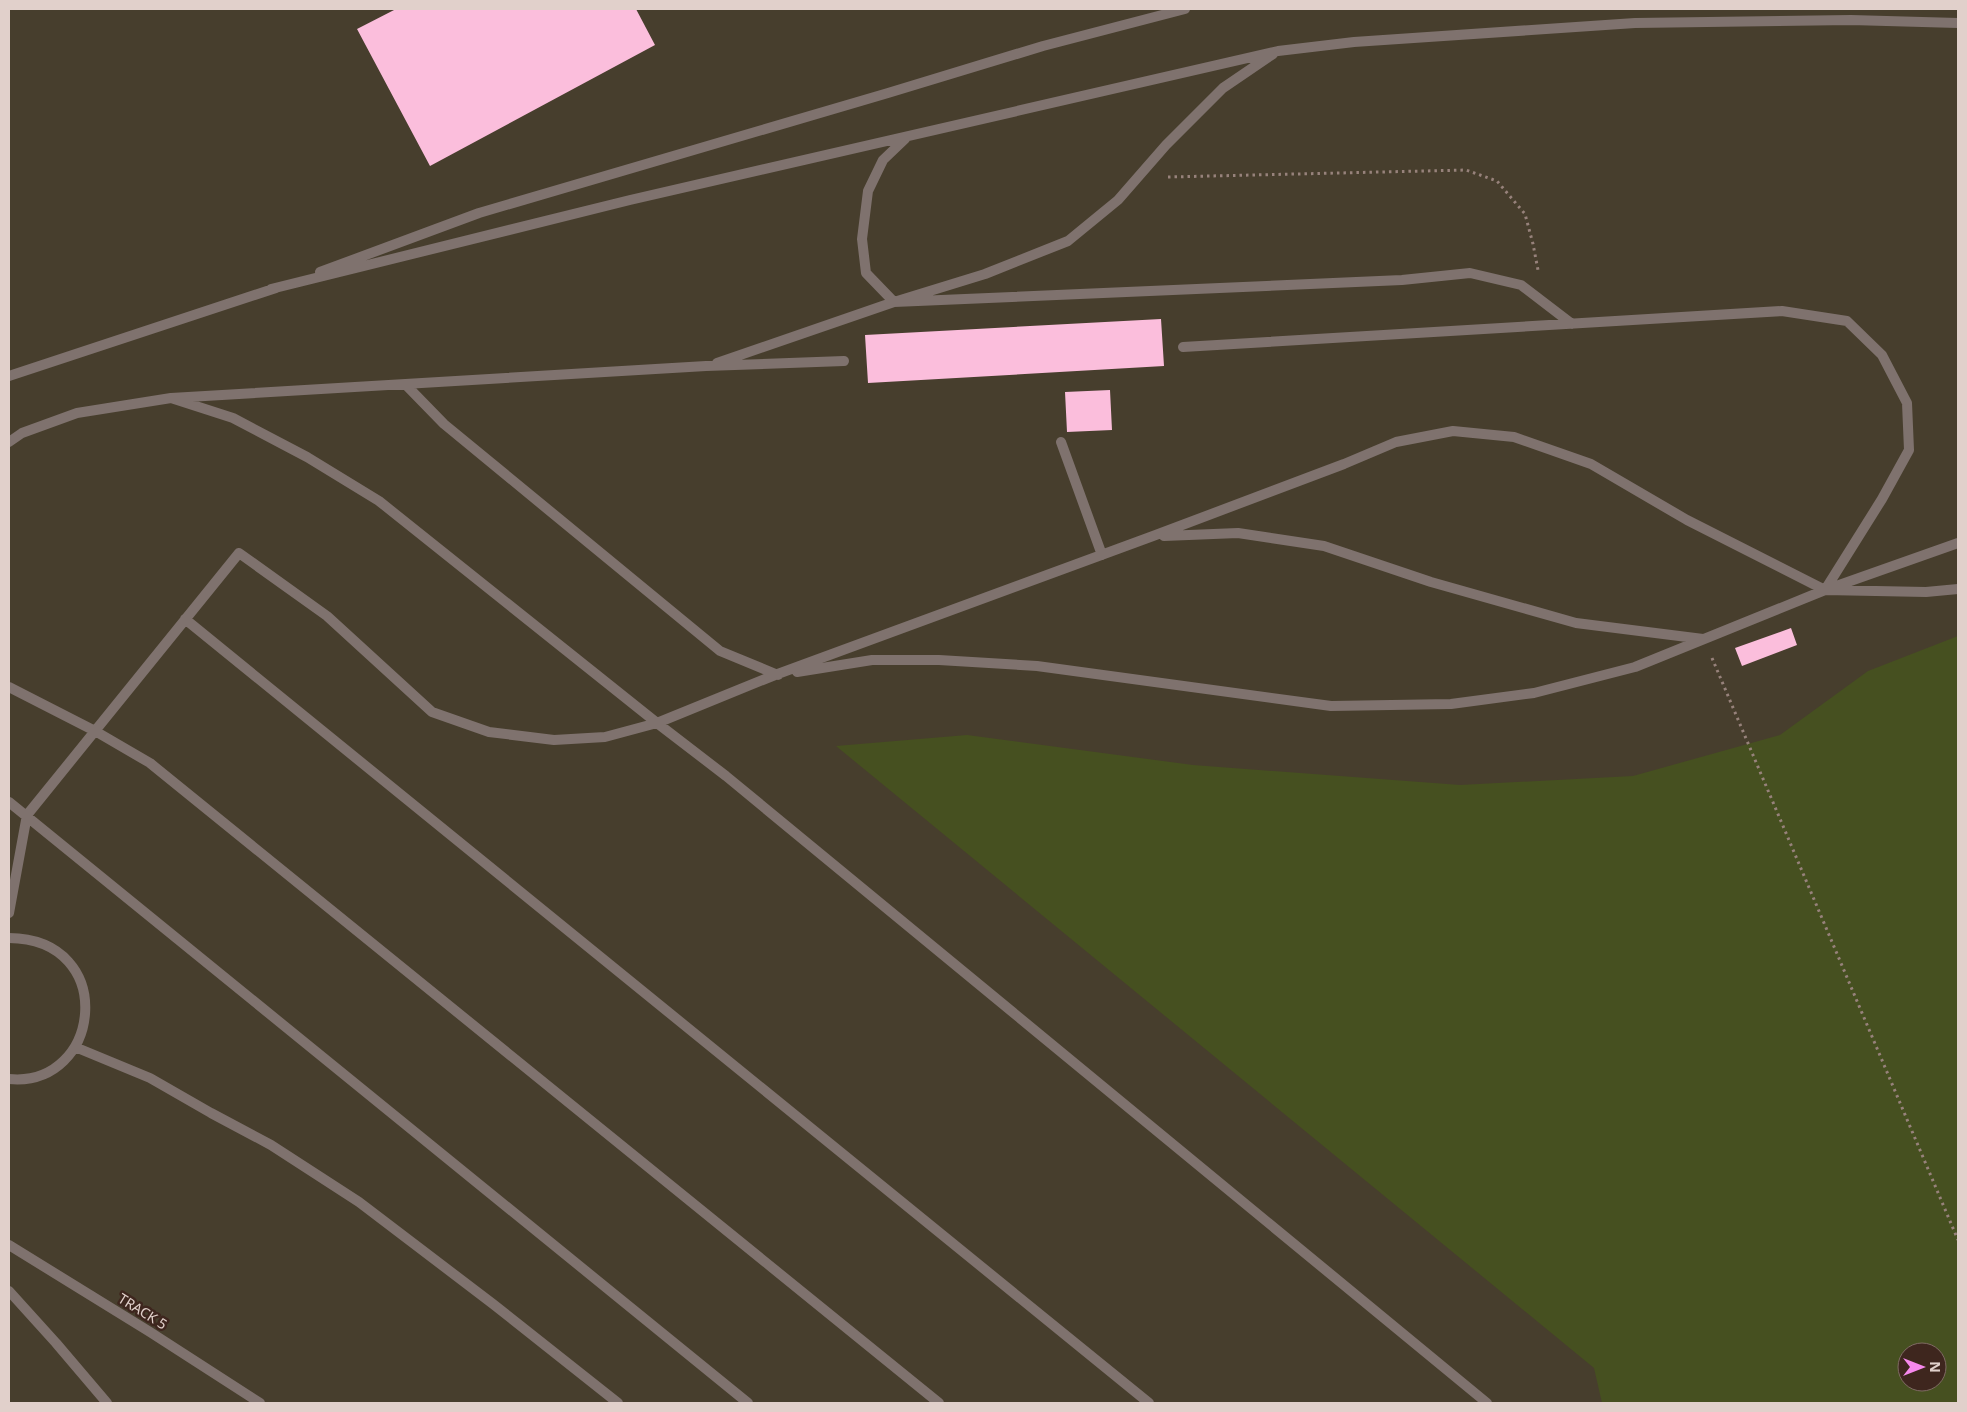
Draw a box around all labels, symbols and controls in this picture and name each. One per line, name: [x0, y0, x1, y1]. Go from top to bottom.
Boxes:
street label: TRACK 5: [115, 1289, 171, 1333]
north arrow: [1897, 1342, 1947, 1392]
text: N: [1926, 1361, 1945, 1373]

